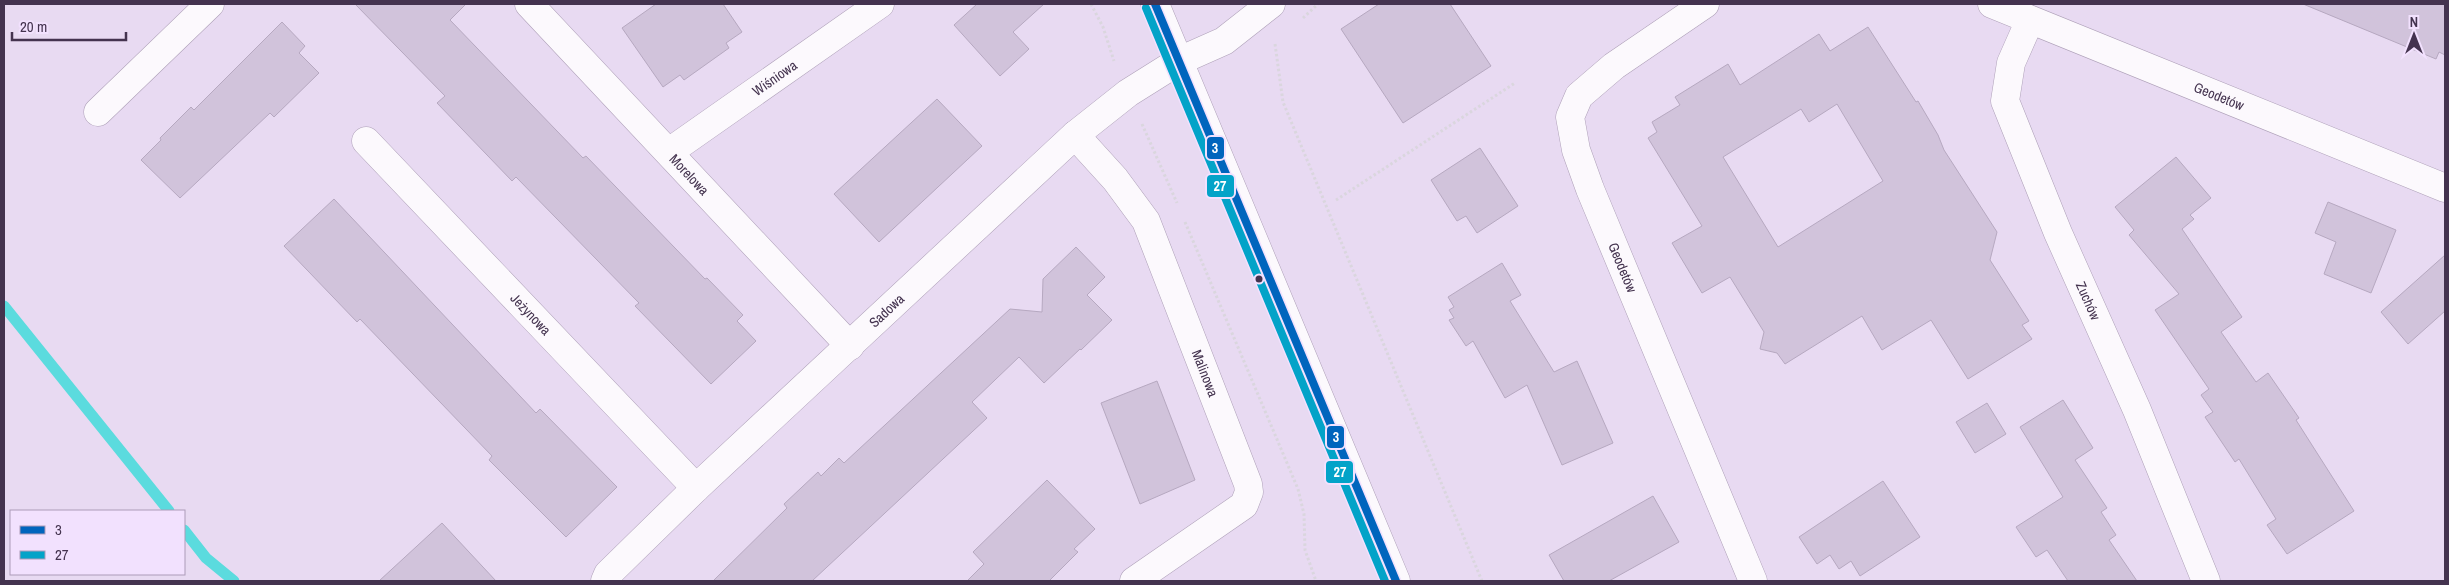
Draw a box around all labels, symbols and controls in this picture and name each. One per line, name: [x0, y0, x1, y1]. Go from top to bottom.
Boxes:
scale bar: [12, 10, 126, 42]
north arrow: [2389, 10, 2439, 60]
text: N: [2410, 13, 2418, 31]
text: 20 m: [20, 16, 47, 37]
street label: Wiśniowa: [749, 56, 801, 100]
street label: Geodetów: [2191, 78, 2247, 115]
line badge: 3: [1206, 136, 1225, 160]
text: 3: [1212, 139, 1218, 157]
street label: Morelowa: [666, 150, 713, 199]
line badge: 27: [1206, 174, 1235, 198]
text: 27: [1214, 177, 1227, 195]
street label: Geodetów: [1604, 240, 1641, 296]
unlabelled marker: [1254, 274, 1264, 284]
street label: Zuchów: [2072, 279, 2105, 324]
street label: Jeżynowa: [507, 289, 555, 339]
street label: Sadowa: [865, 289, 908, 331]
street label: Malinowa: [1188, 347, 1223, 400]
line badge: 3: [1326, 425, 1345, 449]
text: 3: [1333, 428, 1339, 446]
line badge: 27: [1325, 460, 1354, 484]
text: 27: [1334, 463, 1347, 481]
legend: [10, 510, 185, 575]
text: 3: [55, 519, 62, 540]
text: 27: [55, 544, 69, 565]

